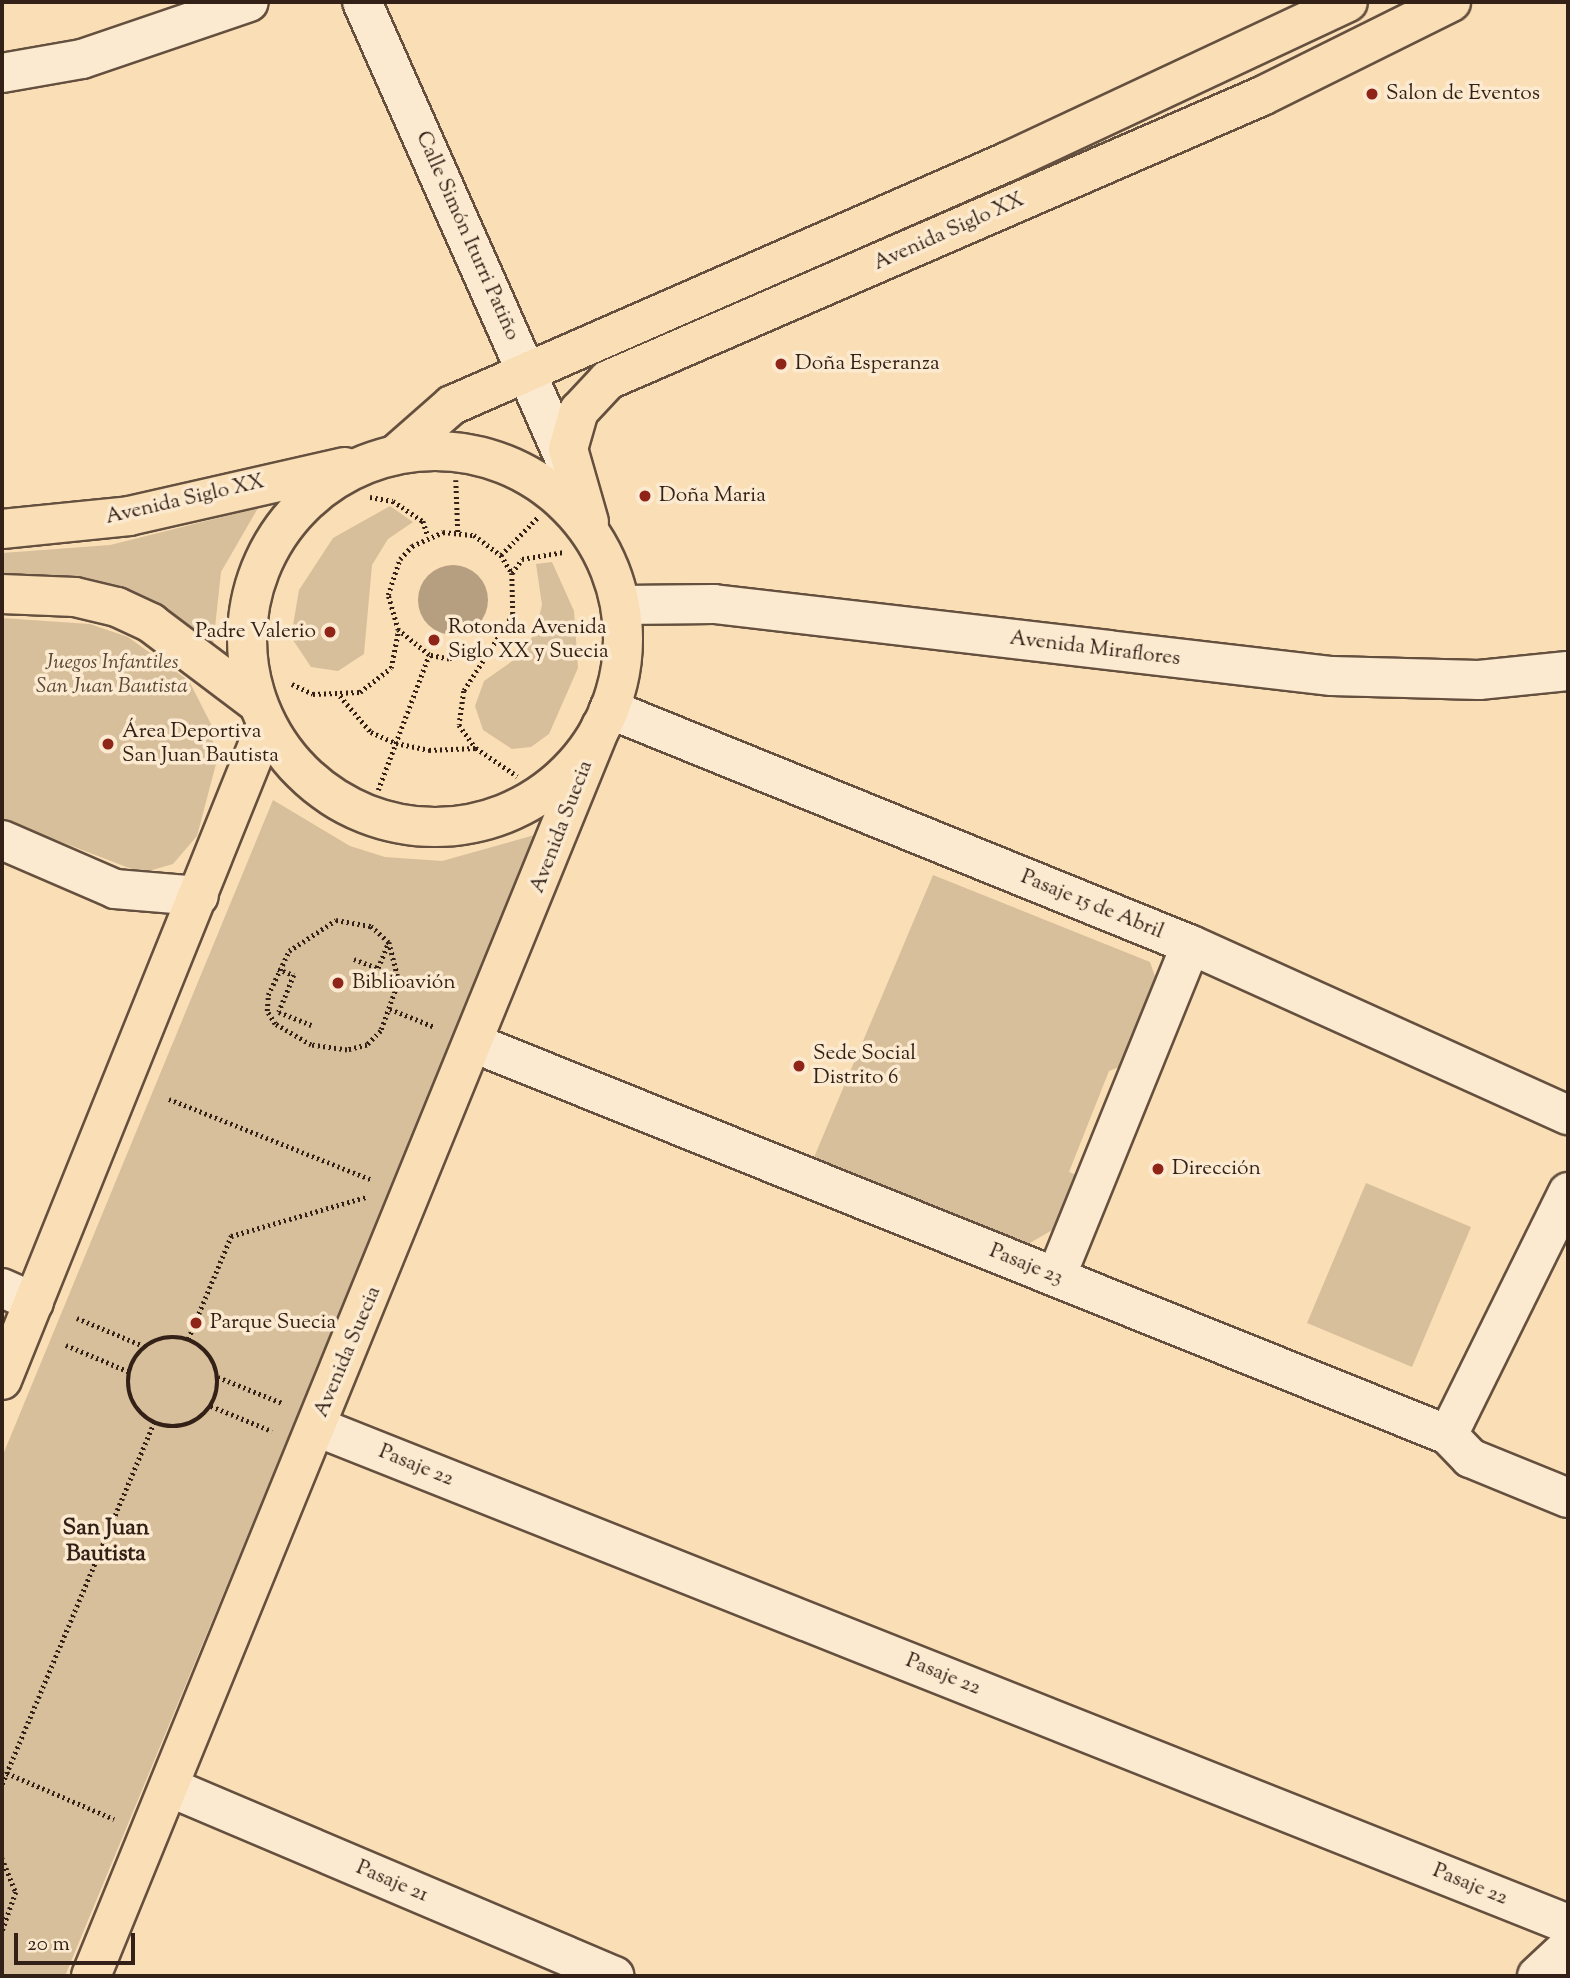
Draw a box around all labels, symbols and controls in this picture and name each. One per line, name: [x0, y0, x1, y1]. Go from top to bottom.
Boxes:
place label: Salon de Eventos: [1386, 81, 1540, 107]
marker: Salon de Eventos: [1364, 86, 1380, 102]
street label: Calle Simón Iturri Patiño: [409, 128, 525, 344]
street label: Avenida Siglo XX: [870, 188, 1028, 276]
place label: Doña Esperanza: [795, 351, 940, 377]
marker: Doña Esperanza: [773, 356, 789, 372]
street label: Avenida Siglo XX: [103, 469, 267, 531]
place label: Doña Maria: [659, 483, 766, 509]
marker: Doña Maria: [637, 488, 653, 504]
place label: Rotonda Avenida Siglo XX y Suecia: [448, 615, 609, 665]
place label: Padre Valerio: [195, 619, 316, 645]
marker: Padre Valerio: [322, 624, 338, 640]
street label: Avenida Miraflores: [1008, 626, 1182, 672]
marker: Rotonda Avenida Siglo XX y Suecia: [426, 632, 442, 648]
park label: Juegos Infantiles San Juan Bautista: [36, 650, 188, 700]
place label: Área Deportiva San Juan Bautista: [122, 719, 279, 769]
marker: Área Deportiva San Juan Bautista: [100, 736, 116, 752]
street label: Avenida Suecia: [525, 757, 599, 897]
street label: Pasaje 15 de Abril: [1017, 865, 1167, 945]
place label: Biblioavión: [352, 970, 456, 996]
marker: Biblioavión: [330, 975, 346, 991]
place label: Sede Social Distrito 6: [813, 1041, 916, 1091]
marker: Sede Social Distrito 6: [791, 1058, 807, 1074]
place label: Dirección: [1172, 1156, 1261, 1182]
marker: Dirección: [1150, 1161, 1166, 1177]
street label: Pasaje 23: [985, 1239, 1067, 1291]
street label: Avenida Suecia: [309, 1283, 387, 1421]
place label: Parque Suecia: [210, 1310, 336, 1336]
marker: Parque Suecia: [188, 1315, 204, 1331]
street label: Pasaje 22: [375, 1440, 457, 1492]
district label: San Juan Bautista: [63, 1515, 149, 1569]
street label: Pasaje 22: [902, 1649, 984, 1701]
street label: Pasaje 21: [352, 1856, 432, 1908]
street label: Pasaje 22: [1429, 1859, 1511, 1911]
scale bar: [18, 1918, 138, 1962]
text: 20 m: [27, 1930, 70, 1960]

